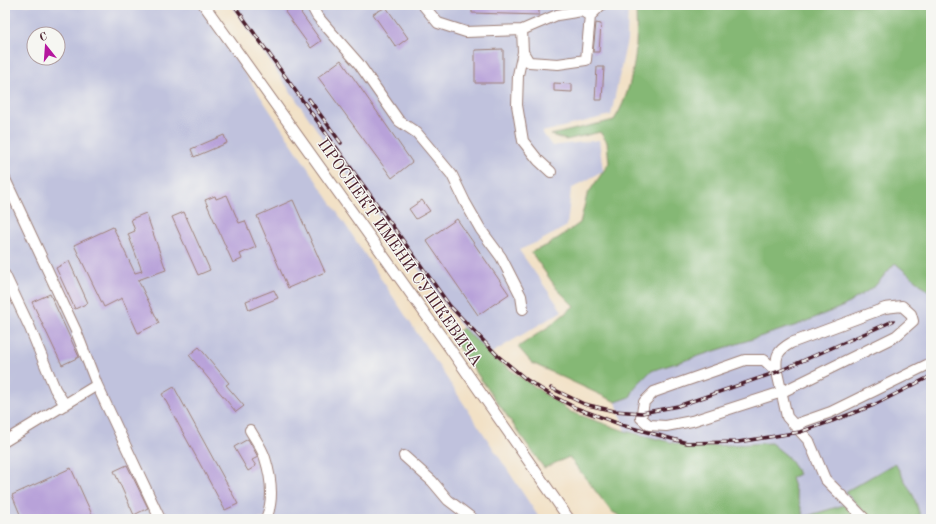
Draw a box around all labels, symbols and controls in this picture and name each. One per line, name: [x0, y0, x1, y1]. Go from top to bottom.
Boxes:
north arrow: [26, 26, 66, 66]
text: С: [38, 32, 49, 44]
street label: ПРОСПЕКТ ИМЕНИ СУШКЕВИЧА: [314, 136, 484, 370]

